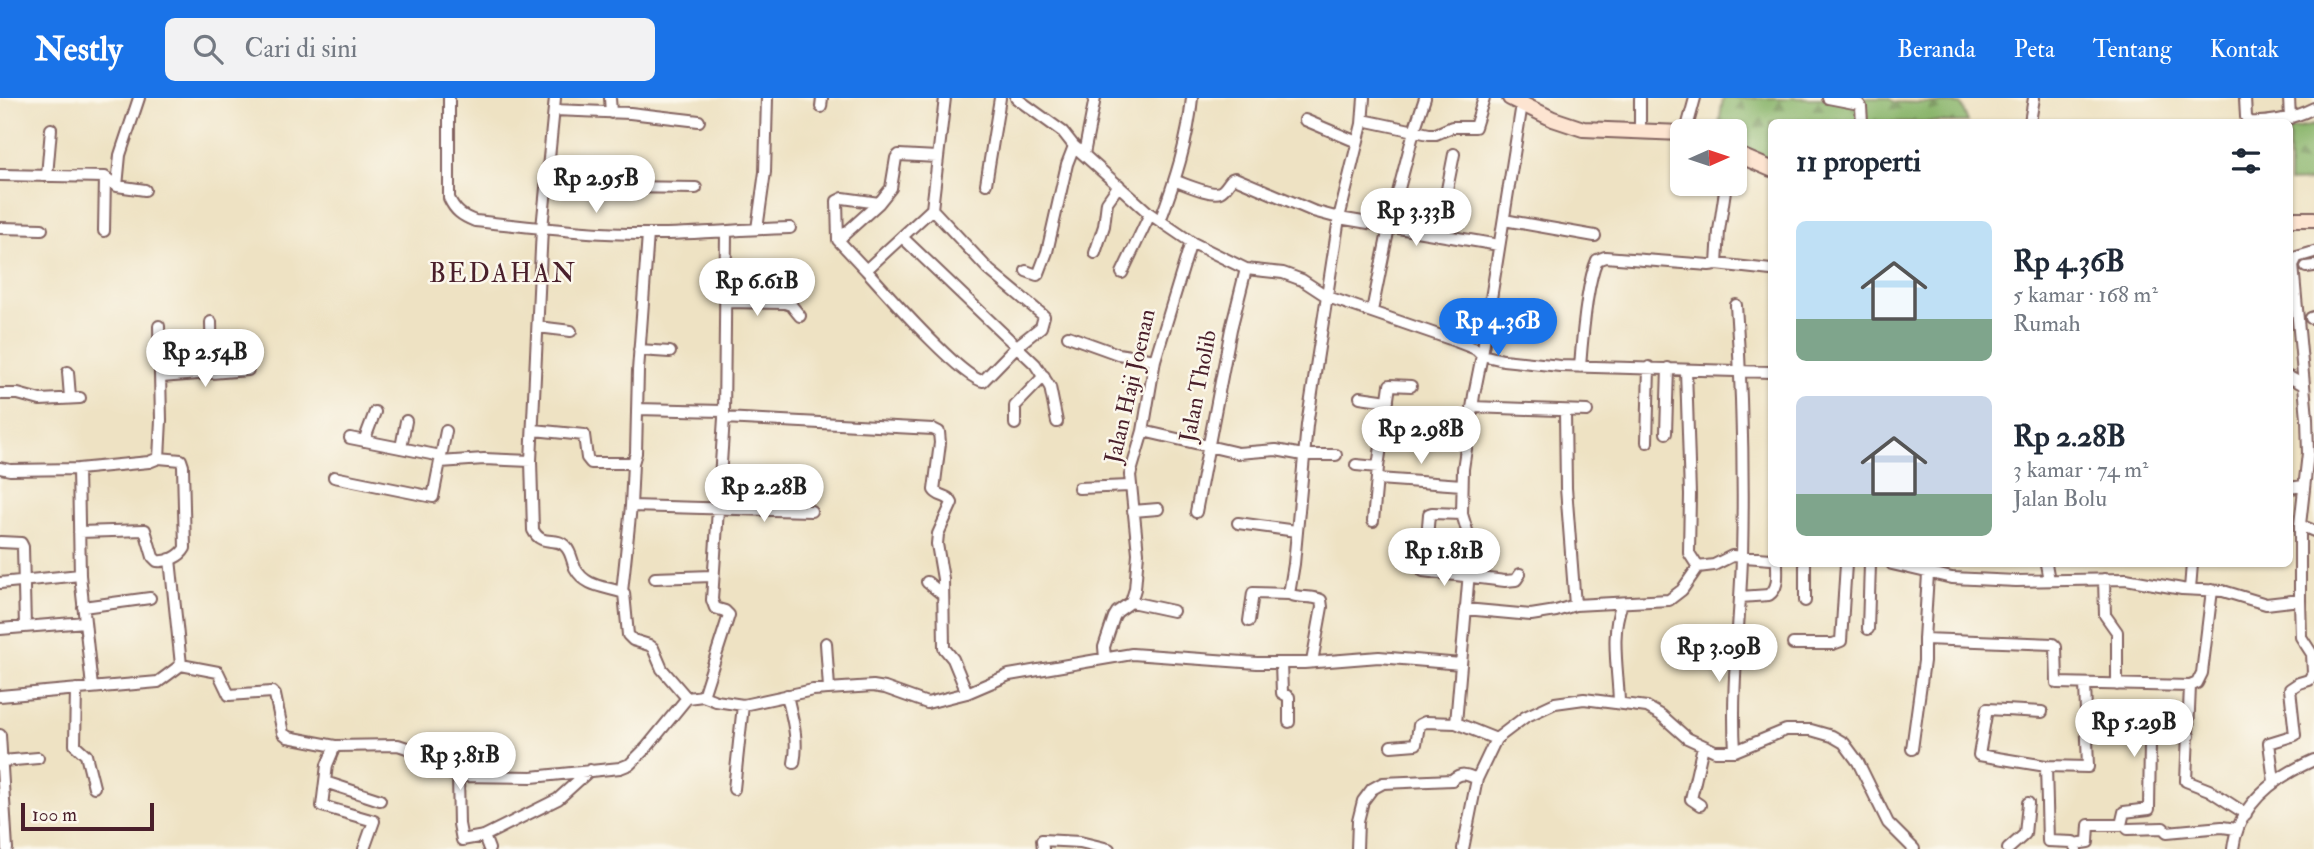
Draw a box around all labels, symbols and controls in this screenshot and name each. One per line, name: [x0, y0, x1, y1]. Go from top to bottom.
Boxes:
search box: [165, 18, 655, 81]
text: Nestly: [35, 29, 123, 70]
icon: search: [189, 30, 227, 68]
text: Cari di sini: [245, 33, 358, 65]
text: Beranda: [1897, 34, 1976, 65]
text: Peta: [2014, 34, 2055, 65]
text: Tentang: [2093, 34, 2172, 65]
text: Kontak: [2210, 34, 2279, 65]
north arrow: [1670, 119, 1746, 196]
map controls: [1670, 119, 1747, 196]
icon: filters: [2227, 142, 2265, 180]
text: 11 properti: [1796, 143, 1921, 180]
pin: Rp 2.95B: [524, 156, 668, 215]
text: Rp 2.95B: [553, 163, 639, 192]
pin: Rp 3.33B: [1344, 188, 1488, 248]
text: Rp 3.33B: [1377, 196, 1455, 225]
text: Rp 4.36B: [2013, 243, 2125, 280]
icon: home: [1852, 249, 1936, 333]
district label: BEDAHAN: [429, 258, 577, 290]
pin: Rp 6.61B: [685, 258, 829, 318]
text: Rp 6.61B: [715, 266, 799, 295]
text: 5 kamar · 168 m²: [2013, 280, 2158, 309]
pin: Rp 4.36B: [1426, 299, 1570, 358]
street label: Jalan Haji Joenan: [1098, 306, 1162, 467]
text: Rp 4.36B: [1455, 306, 1541, 335]
text: Rumah: [2013, 309, 2081, 338]
street label: Jalan Tholib: [1173, 327, 1223, 446]
pin: Rp 2.54B: [133, 330, 277, 389]
text: Rp 2.54B: [162, 337, 248, 366]
pin: Rp 2.98B: [1349, 406, 1493, 466]
text: Rp 2.98B: [1378, 414, 1464, 443]
text: Rp 2.28B: [2013, 418, 2126, 455]
icon: home: [1852, 424, 1936, 508]
text: 3 kamar · 74 m²: [2013, 455, 2149, 484]
pin: Rp 2.28B: [692, 464, 836, 524]
text: Rp 2.28B: [721, 472, 807, 501]
text: Jalan Bolu: [2013, 484, 2107, 513]
pin: Rp 1.81B: [1372, 528, 1516, 588]
text: Rp 1.81B: [1404, 536, 1484, 565]
pin: Rp 3.09B: [1647, 624, 1791, 684]
text: Rp 3.09B: [1677, 632, 1761, 661]
pin: Rp 5.29B: [2062, 700, 2206, 759]
text: Rp 5.29B: [2091, 707, 2177, 736]
pin: Rp 3.81B: [388, 732, 532, 792]
text: Rp 3.81B: [420, 740, 500, 769]
scale bar: [21, 800, 154, 832]
text: 100 m: [32, 803, 77, 827]

